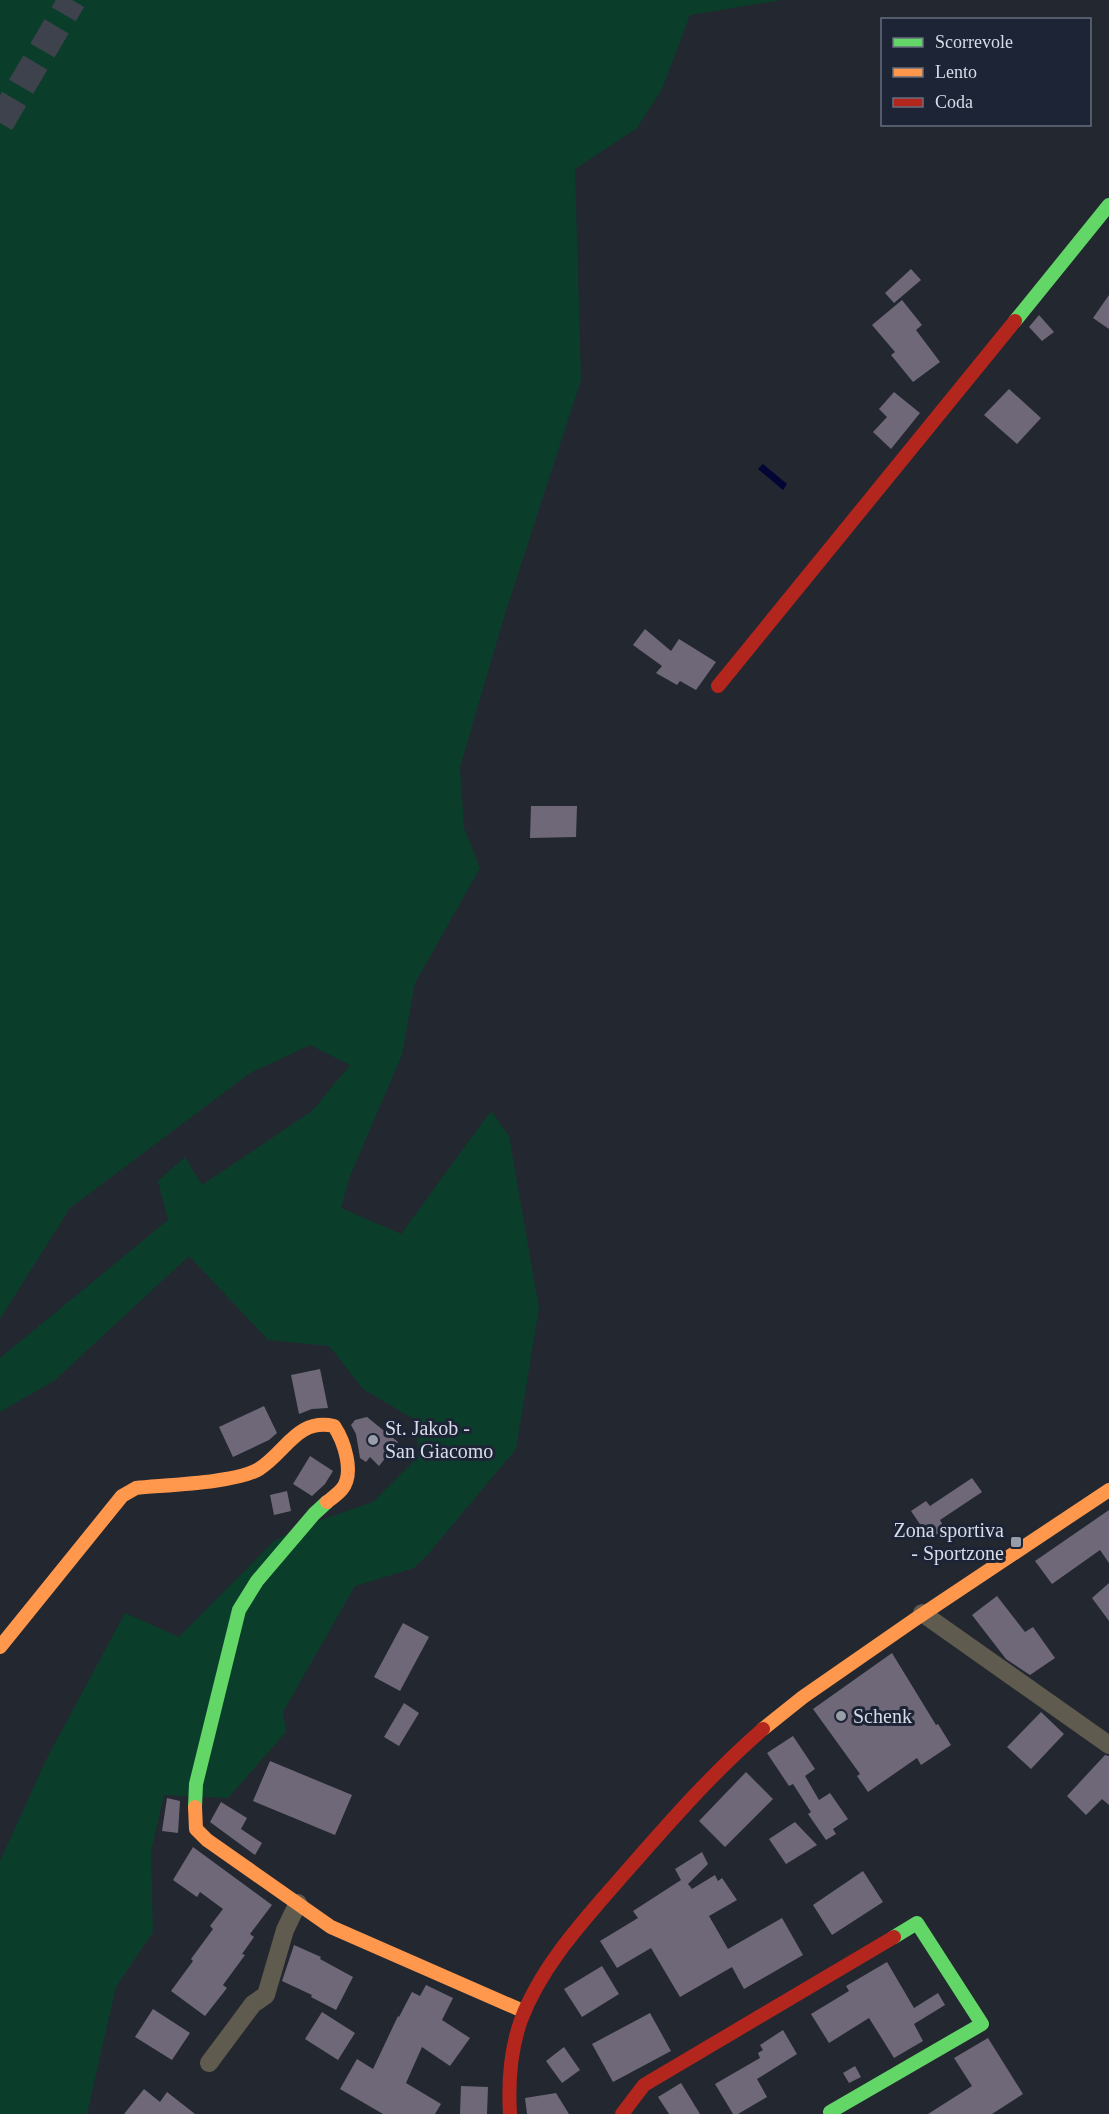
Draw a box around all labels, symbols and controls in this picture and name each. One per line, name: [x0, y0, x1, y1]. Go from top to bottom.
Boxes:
legend: [881, 18, 1091, 126]
text: Scorrevole: [935, 32, 1013, 52]
text: Lento: [935, 62, 977, 82]
text: Coda: [935, 92, 973, 112]
place label: St. Jakob - San Giacomo: [385, 1417, 493, 1462]
marker: St. Jakob - San Giacomo: [366, 1433, 380, 1447]
place label: Zona sportiva - Sportzone: [893, 1519, 1004, 1565]
marker: Zona sportiva - Sportzone: [1009, 1535, 1023, 1549]
place label: Schenk: [853, 1705, 912, 1727]
marker: Schenk: [834, 1709, 848, 1723]

